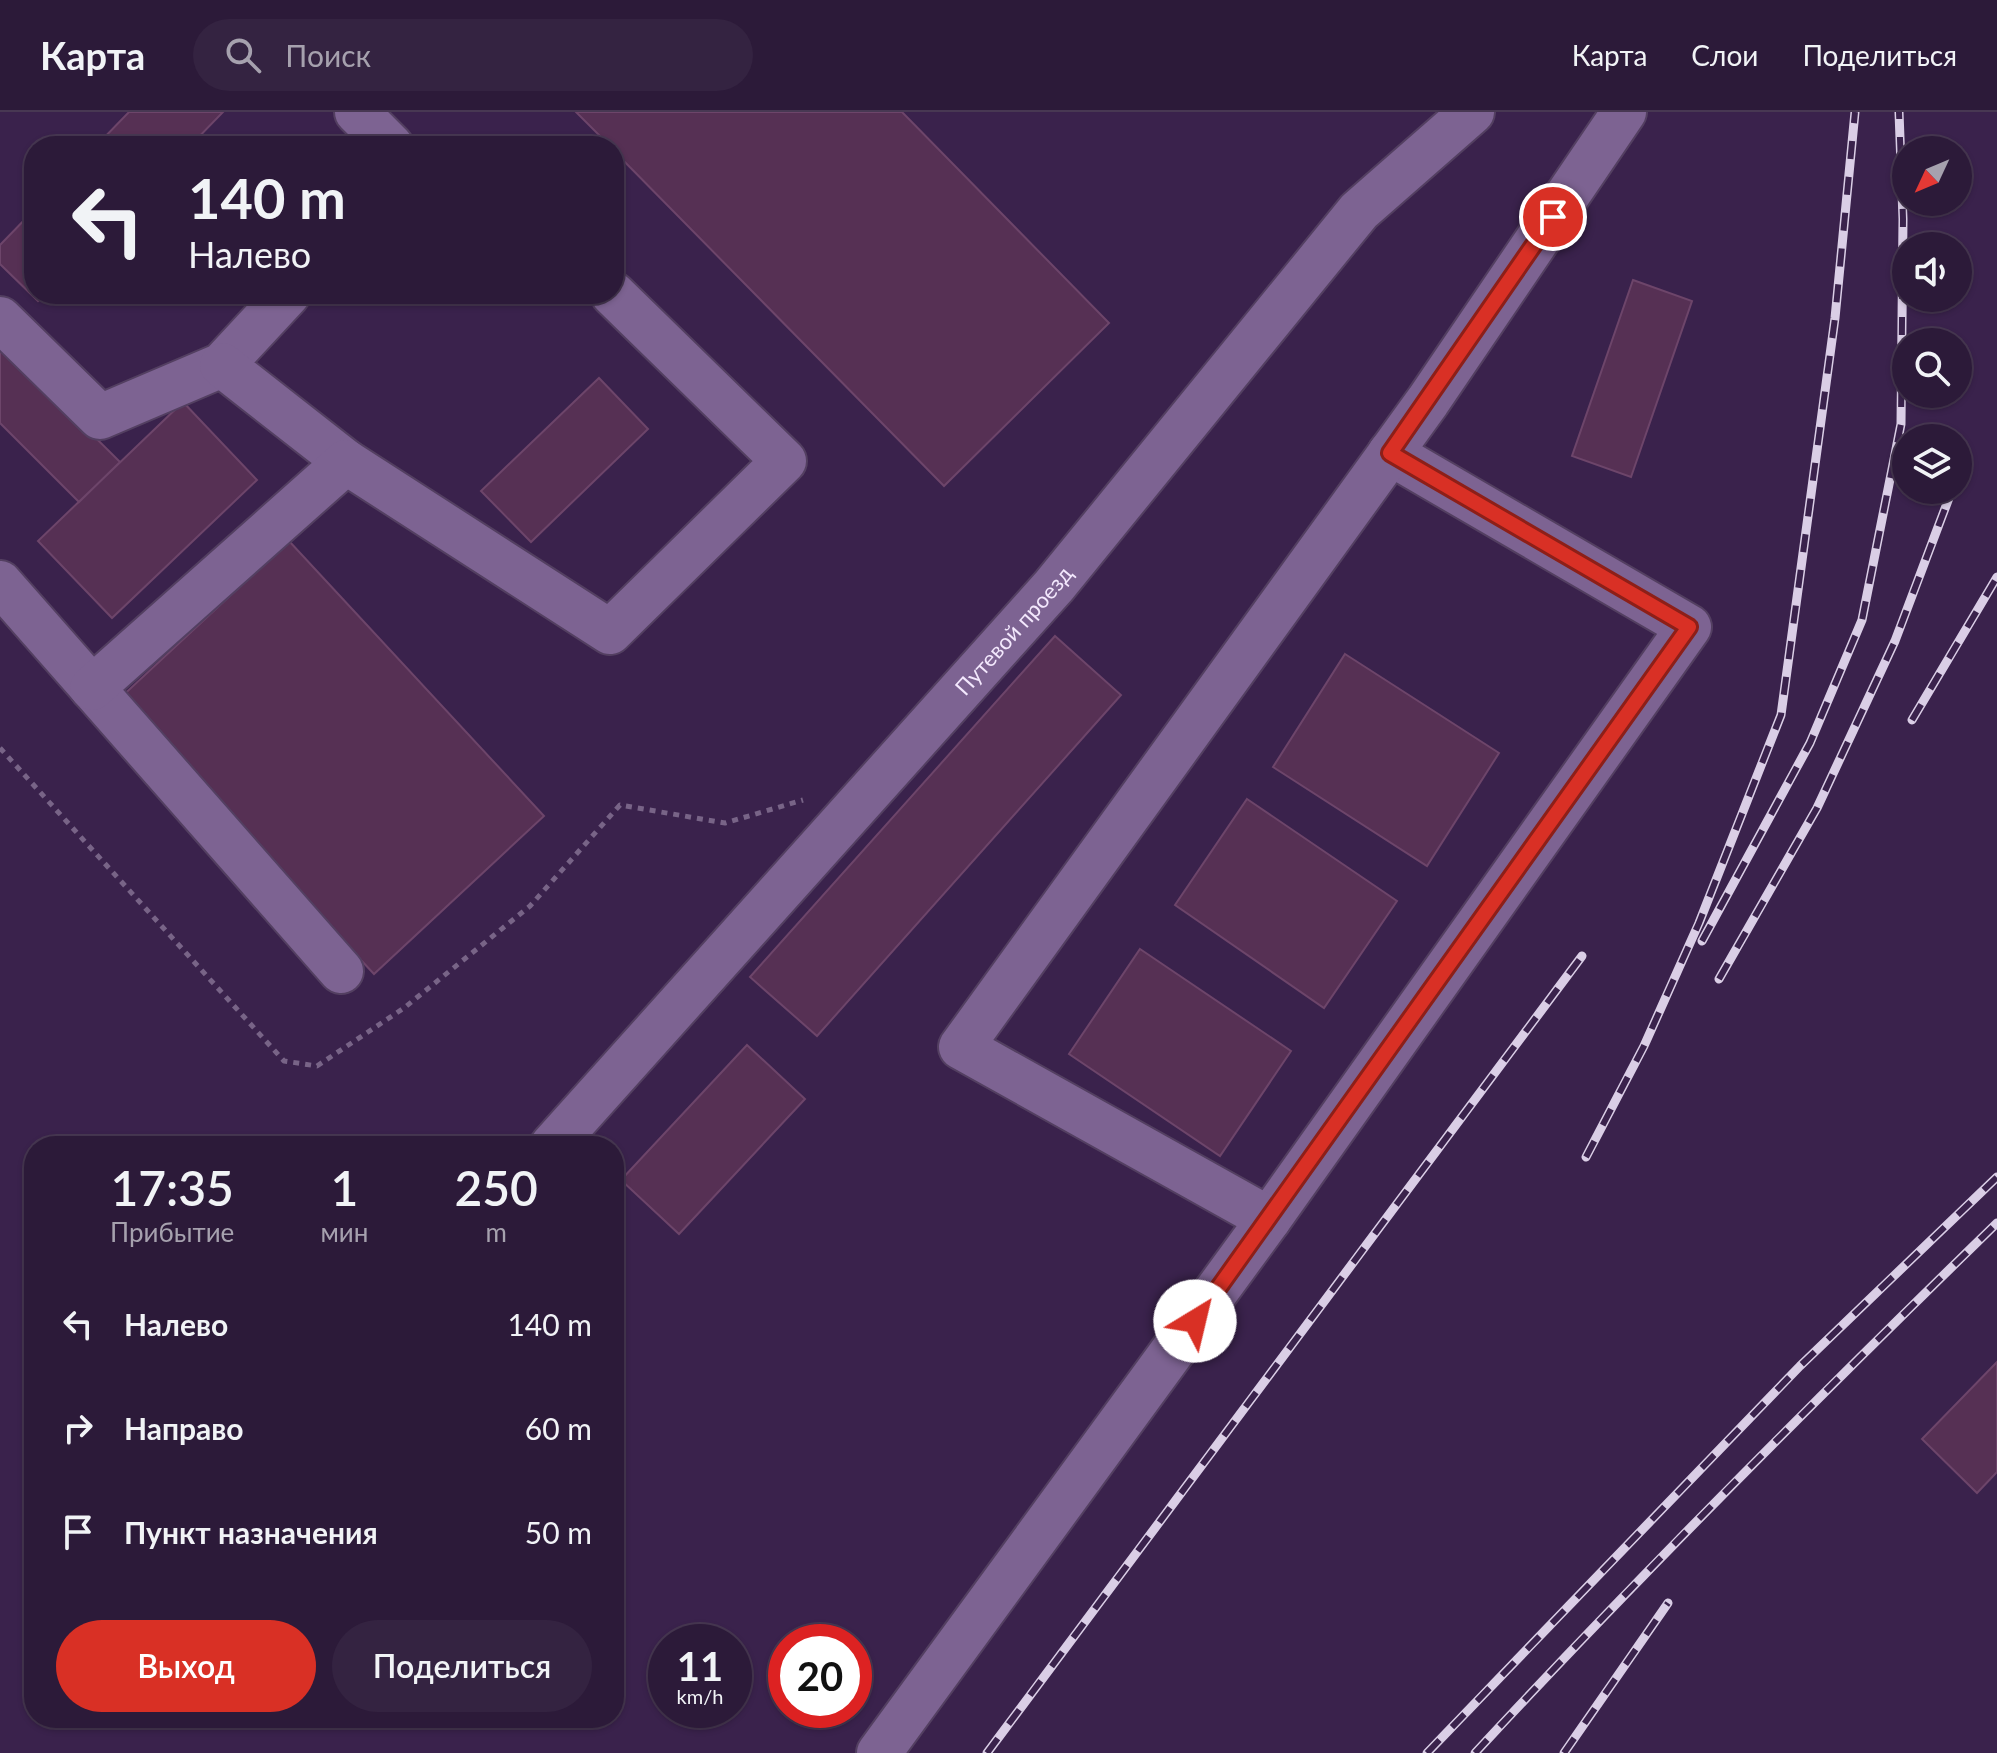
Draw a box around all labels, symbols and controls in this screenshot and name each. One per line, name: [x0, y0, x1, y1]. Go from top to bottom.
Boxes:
search box: [193, 19, 753, 91]
text: Карта: [40, 32, 145, 78]
icon: search: [221, 33, 265, 77]
text: Поиск: [285, 37, 371, 73]
text: Карта: [1572, 38, 1647, 72]
text: Слои: [1691, 38, 1758, 72]
text: Поделиться: [1802, 38, 1957, 72]
north arrow: [1892, 136, 1972, 216]
map controls: [1892, 136, 1972, 504]
text: 140 m: [188, 164, 346, 231]
icon: left: [56, 168, 160, 272]
pin: [1519, 183, 1587, 251]
icon: arrive: [1531, 195, 1575, 239]
text: Налево: [188, 232, 311, 276]
button: sound: [1892, 232, 1972, 312]
button: search: [1892, 328, 1972, 408]
button: layers: [1892, 424, 1972, 504]
street label: Путевой проезд: [949, 560, 1078, 700]
text: 17:35: [110, 1159, 234, 1216]
text: 1: [330, 1159, 358, 1216]
text: 250: [454, 1159, 538, 1216]
text: Прибытие: [110, 1216, 234, 1248]
text: мин: [320, 1216, 368, 1248]
text: m: [485, 1216, 507, 1248]
position arrow: [1153, 1279, 1237, 1363]
icon: left: [56, 1302, 100, 1346]
text: Налево: [124, 1306, 228, 1342]
text: 140 m: [507, 1306, 592, 1342]
icon: right: [56, 1406, 100, 1450]
text: Направо: [124, 1410, 244, 1446]
text: 60 m: [525, 1410, 592, 1446]
icon: arrive: [56, 1510, 100, 1554]
text: Пункт назначения: [124, 1514, 378, 1550]
text: 50 m: [525, 1514, 592, 1550]
button: Выход: [56, 1620, 316, 1712]
button: Поделиться: [332, 1620, 592, 1712]
speed limit sign: 20: [768, 1624, 872, 1728]
text: 11: [677, 1642, 723, 1690]
text: km/h: [677, 1684, 723, 1708]

